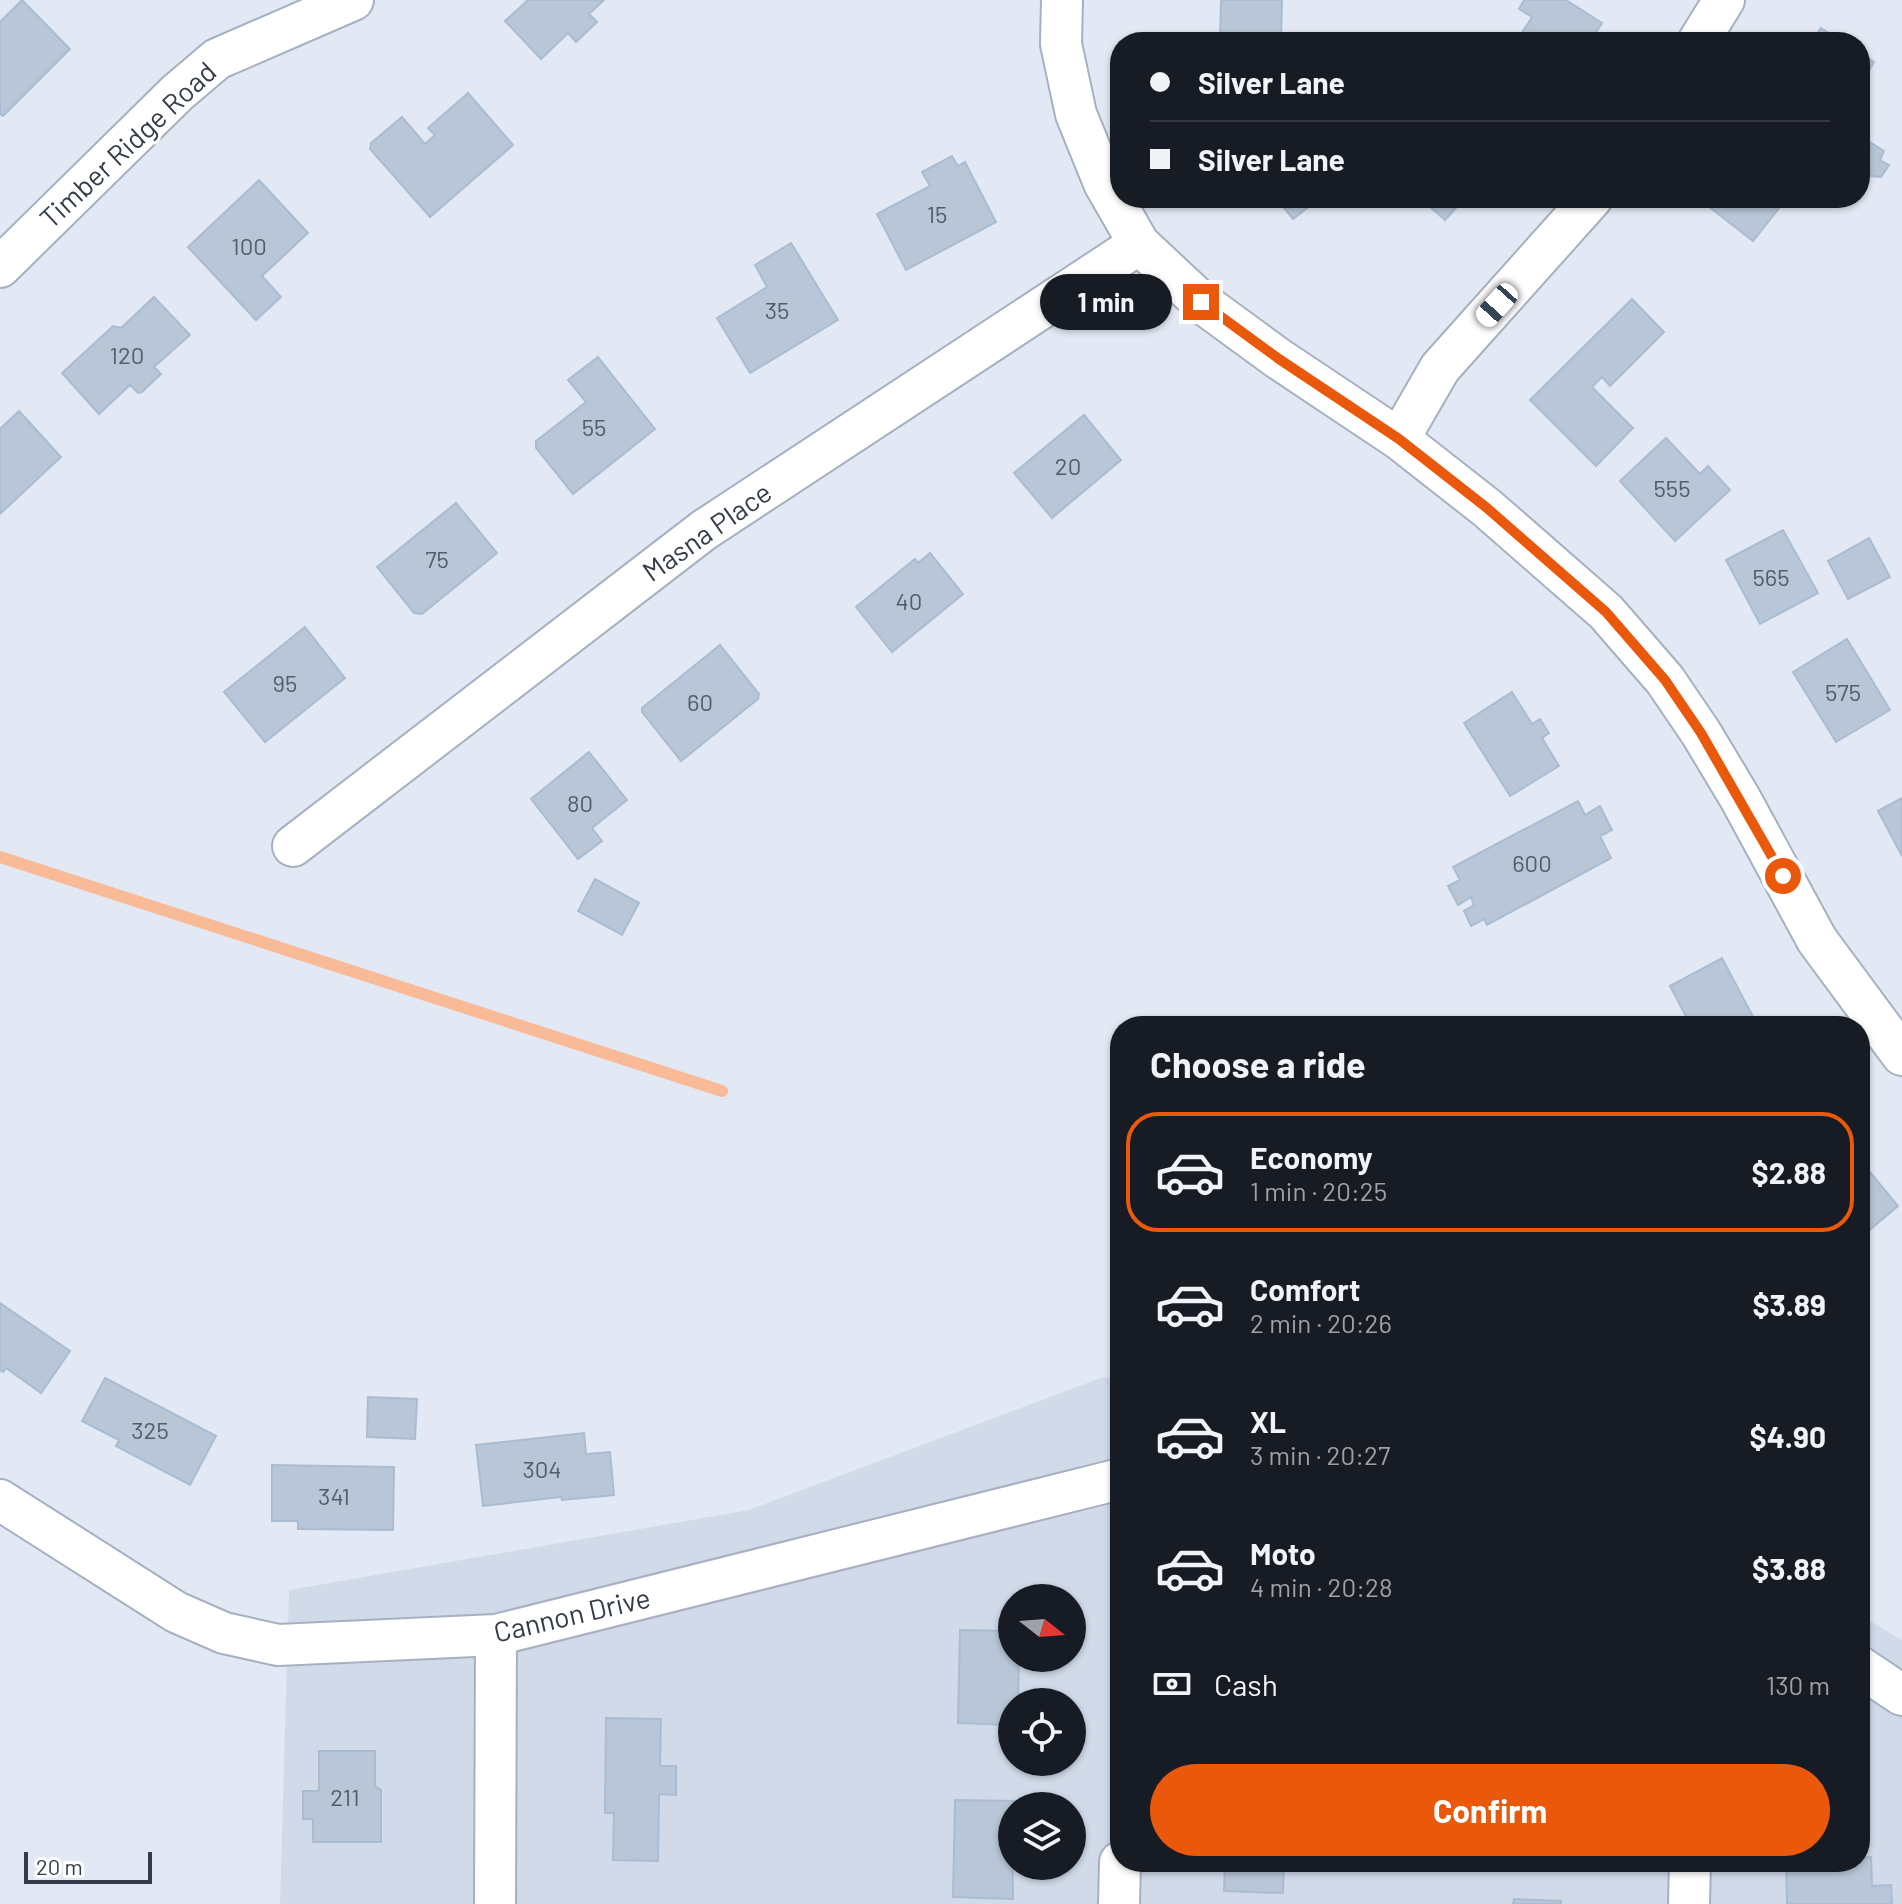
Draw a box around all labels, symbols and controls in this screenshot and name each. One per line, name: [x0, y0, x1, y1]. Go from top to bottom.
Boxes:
street label: Timber Ridge Road: [32, 54, 223, 235]
text: Silver Lane: [1198, 64, 1345, 100]
text: Silver Lane: [1198, 141, 1345, 177]
house number: 15: [927, 199, 947, 228]
house number: 100: [231, 231, 267, 260]
callout: 1 min: [1041, 274, 1173, 330]
car: [1472, 279, 1522, 331]
route end: [1183, 284, 1219, 320]
text: 1 min: [1078, 286, 1134, 317]
house number: 35: [765, 295, 789, 324]
house number: 120: [110, 340, 144, 369]
house number: 55: [582, 412, 606, 441]
house number: 20: [1055, 451, 1081, 480]
house number: 555: [1653, 473, 1691, 502]
street label: Masna Place: [635, 474, 777, 588]
house number: 75: [425, 544, 449, 573]
house number: 565: [1752, 562, 1790, 591]
house number: 40: [896, 586, 922, 615]
house number: 95: [273, 668, 297, 697]
house number: 575: [1825, 677, 1861, 706]
house number: 60: [687, 687, 713, 716]
house number: 80: [567, 788, 593, 817]
house number: 600: [1512, 848, 1552, 877]
route start: [1765, 858, 1801, 894]
text: Choose a ride: [1150, 1042, 1366, 1085]
icon: car: [1154, 1136, 1226, 1208]
text: Economy: [1250, 1139, 1373, 1175]
text: $2.88: [1751, 1154, 1826, 1190]
text: 1 min · 20:25: [1250, 1175, 1387, 1206]
icon: car: [1154, 1268, 1226, 1340]
text: Comfort: [1250, 1271, 1360, 1307]
text: $3.89: [1752, 1286, 1826, 1322]
text: 2 min · 20:26: [1250, 1307, 1392, 1338]
icon: car: [1154, 1400, 1226, 1472]
text: XL: [1250, 1403, 1286, 1439]
house number: 325: [131, 1415, 169, 1444]
text: $4.90: [1750, 1418, 1826, 1454]
text: 3 min · 20:27: [1250, 1439, 1390, 1470]
house number: 304: [522, 1454, 562, 1483]
house number: 341: [318, 1481, 350, 1510]
icon: car: [1154, 1532, 1226, 1604]
text: Moto: [1250, 1535, 1316, 1571]
text: $3.88: [1752, 1550, 1826, 1586]
text: 4 min · 20:28: [1250, 1571, 1392, 1602]
street label: Cannon Drive: [490, 1580, 653, 1649]
north arrow: [998, 1584, 1086, 1672]
map controls: [998, 1584, 1086, 1880]
icon: cash: [1150, 1662, 1194, 1706]
text: Cash: [1214, 1666, 1278, 1702]
text: 130 m: [1766, 1669, 1830, 1700]
button: locate: [998, 1688, 1086, 1776]
button: Confirm: [1150, 1764, 1830, 1856]
house number: 211: [330, 1782, 360, 1811]
button: layers: [998, 1792, 1086, 1880]
scale bar: [24, 1848, 152, 1884]
text: 20 m: [36, 1853, 83, 1879]

